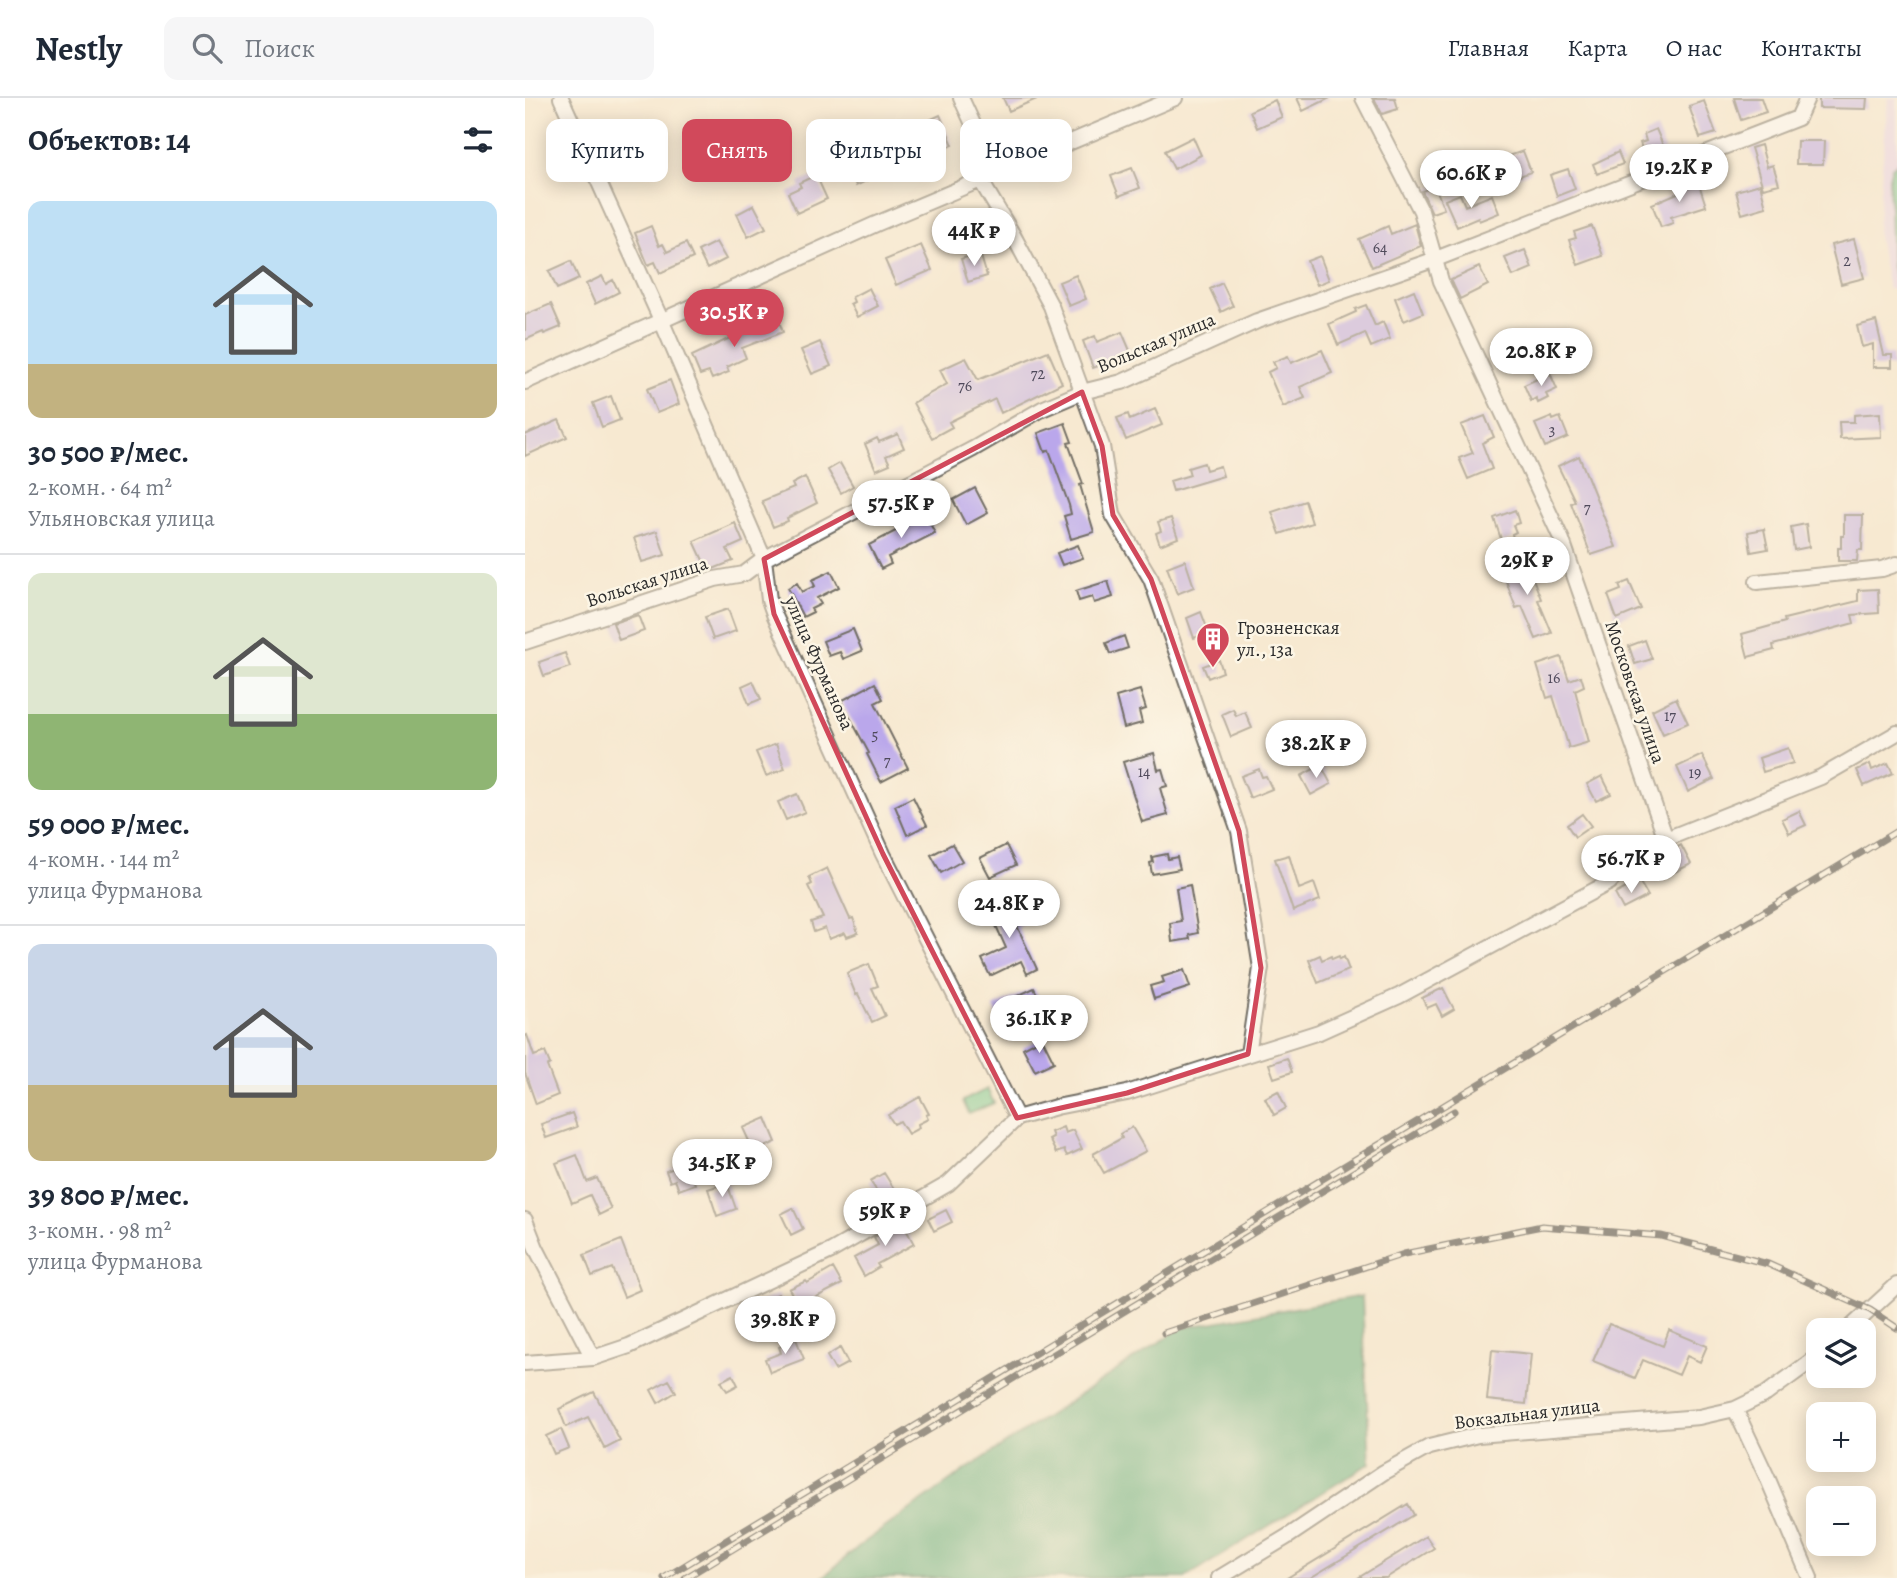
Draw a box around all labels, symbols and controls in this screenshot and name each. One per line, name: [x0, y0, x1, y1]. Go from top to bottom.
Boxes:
search box: [164, 17, 654, 80]
text: Nestly: [35, 26, 122, 71]
icon: search: [188, 29, 226, 67]
text: Поиск: [244, 31, 315, 66]
text: Главная: [1448, 32, 1529, 64]
text: Карта: [1567, 32, 1628, 64]
text: О нас: [1666, 32, 1722, 64]
text: Контакты: [1760, 32, 1862, 64]
chip: Купить: [546, 119, 668, 182]
chip: Снять: [682, 119, 792, 182]
chip: Фильтры: [806, 119, 946, 182]
chip: Новое: [960, 119, 1072, 182]
text: Объектов: 14: [28, 120, 190, 160]
icon: filters: [459, 121, 497, 159]
pin: 19.2K ₽: [1614, 144, 1744, 204]
pin: 60.6K ₽: [1406, 150, 1536, 210]
text: 19.2K ₽: [1645, 151, 1713, 182]
text: 60.6K ₽: [1436, 157, 1506, 188]
pin: 44K ₽: [925, 208, 1023, 268]
text: 44K ₽: [948, 215, 1000, 246]
house number: 64: [1373, 237, 1387, 259]
icon: home: [200, 247, 326, 373]
house number: 2: [1843, 250, 1851, 272]
pin: 30.5K ₽: [669, 289, 799, 349]
text: 30.5K ₽: [700, 296, 768, 327]
street label: Вольская улица: [1093, 306, 1219, 380]
pin: 20.8K ₽: [1476, 328, 1606, 388]
text: 20.8K ₽: [1506, 335, 1576, 366]
house number: 72: [1031, 363, 1046, 385]
house number: 76: [958, 375, 972, 397]
house number: 3: [1549, 419, 1555, 441]
text: 30 500 ₽/мес.: [28, 432, 189, 472]
text: 2-комн. · 64 m²: [28, 472, 172, 503]
pin: 57.5K ₽: [836, 480, 966, 540]
text: 57.5K ₽: [868, 487, 934, 518]
house number: 7: [1584, 497, 1591, 519]
text: Ульяновская улица: [28, 503, 215, 534]
pin: 29K ₽: [1478, 538, 1576, 597]
text: 29K ₽: [1501, 544, 1553, 575]
street label: Вольская улица: [583, 550, 711, 614]
street label: улица Фурманова: [777, 591, 860, 734]
place label: Грозненская ул., 13а: [1236, 615, 1340, 663]
street label: Московская улица: [1598, 617, 1672, 767]
icon: home: [200, 619, 326, 745]
building icon: Грозненская ул., 13а: [1194, 620, 1232, 669]
house number: 16: [1548, 667, 1560, 689]
house number: 17: [1664, 705, 1676, 727]
pin: 38.2K ₽: [1251, 720, 1381, 780]
house number: 5: [872, 724, 879, 746]
text: 38.2K ₽: [1281, 727, 1351, 758]
house number: 7: [884, 750, 891, 772]
house number: 14: [1138, 761, 1150, 783]
house number: 19: [1689, 762, 1701, 784]
text: 59 000 ₽/мес.: [28, 804, 190, 844]
pin: 56.7K ₽: [1566, 836, 1696, 895]
text: 56.7K ₽: [1597, 842, 1665, 873]
text: 4-комн. · 144 m²: [28, 844, 179, 875]
text: улица Фурманова: [28, 875, 203, 906]
pin: 24.8K ₽: [944, 880, 1074, 940]
text: 24.8K ₽: [974, 887, 1044, 918]
icon: home: [200, 990, 326, 1116]
pin: 36.1K ₽: [974, 996, 1104, 1055]
text: 36.1K ₽: [1006, 1002, 1072, 1033]
pin: 34.5K ₽: [657, 1140, 787, 1199]
text: 34.5K ₽: [688, 1146, 756, 1177]
text: 39 800 ₽/мес.: [28, 1175, 190, 1215]
pin: 59K ₽: [836, 1188, 934, 1248]
text: 59K ₽: [859, 1195, 911, 1226]
text: 3-комн. · 98 m²: [28, 1215, 171, 1246]
text: улица Фурманова: [28, 1246, 203, 1277]
pin: 39.8K ₽: [720, 1296, 850, 1356]
text: 39.8K ₽: [751, 1303, 819, 1334]
map controls: [1806, 1318, 1876, 1556]
button: layers: [1806, 1318, 1876, 1388]
street label: Вокзальная улица: [1453, 1392, 1602, 1436]
button: +: [1806, 1402, 1876, 1472]
button: −: [1806, 1486, 1876, 1556]

